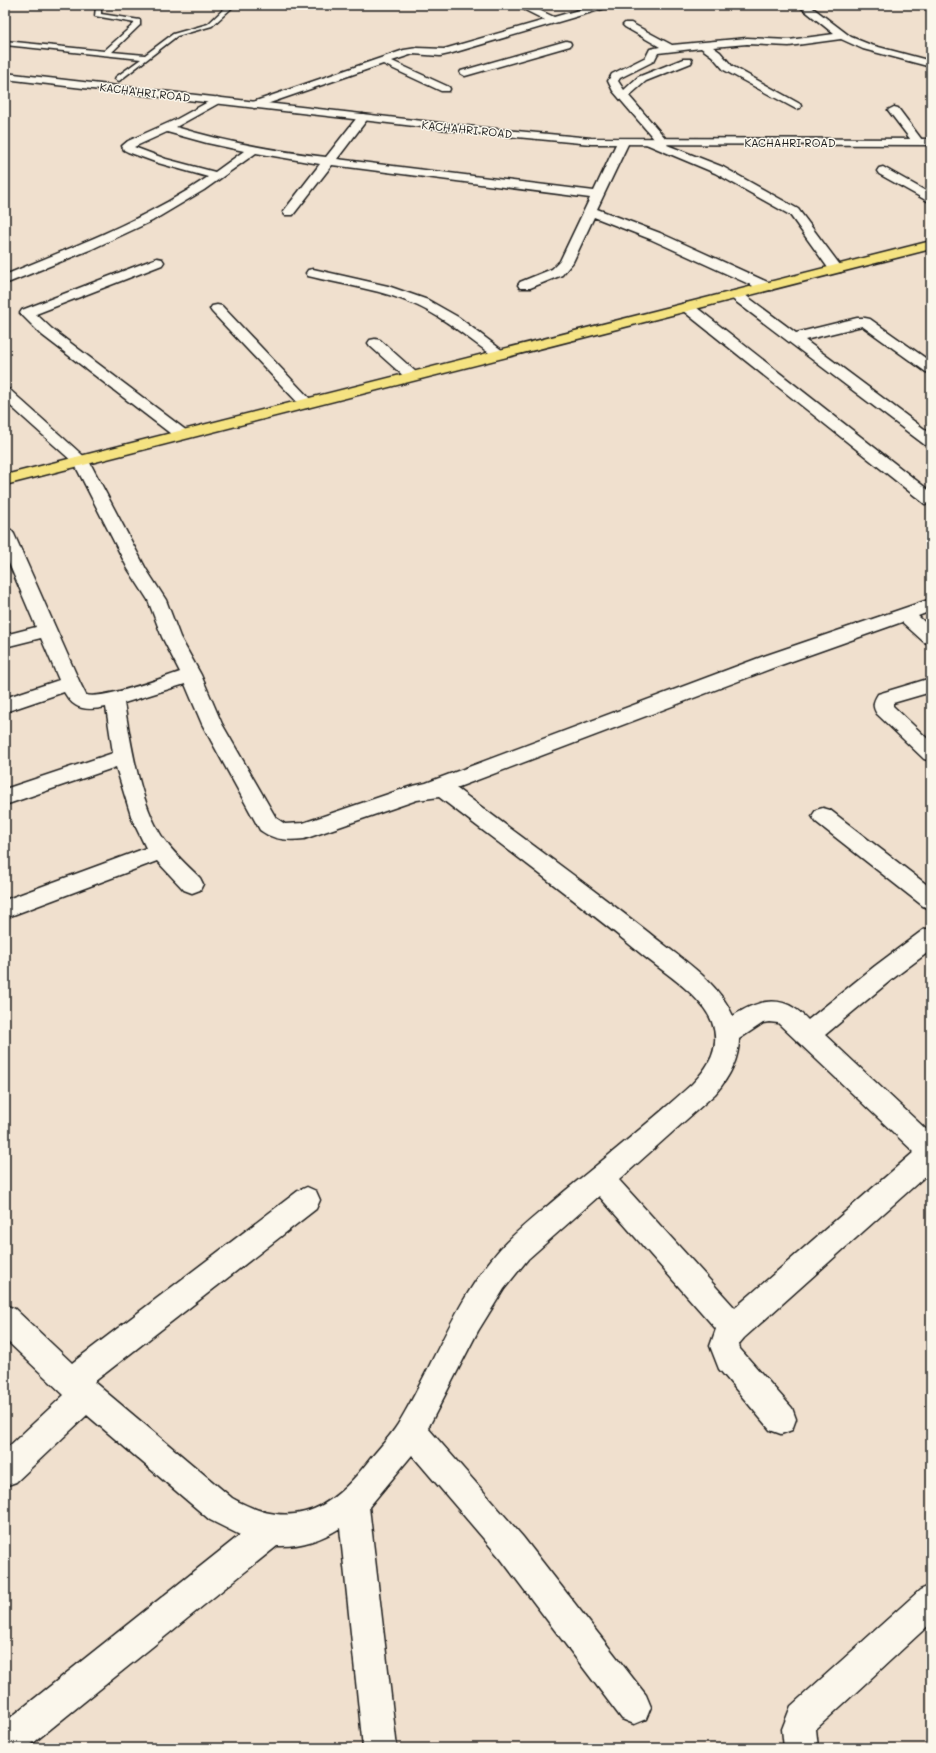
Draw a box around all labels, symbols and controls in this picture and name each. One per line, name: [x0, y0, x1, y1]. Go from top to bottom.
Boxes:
street label: KACHAHRI ROAD: [99, 79, 191, 105]
street label: KACHAHRI ROAD: [421, 117, 513, 141]
street label: KACHAHRI ROAD: [744, 135, 836, 150]

